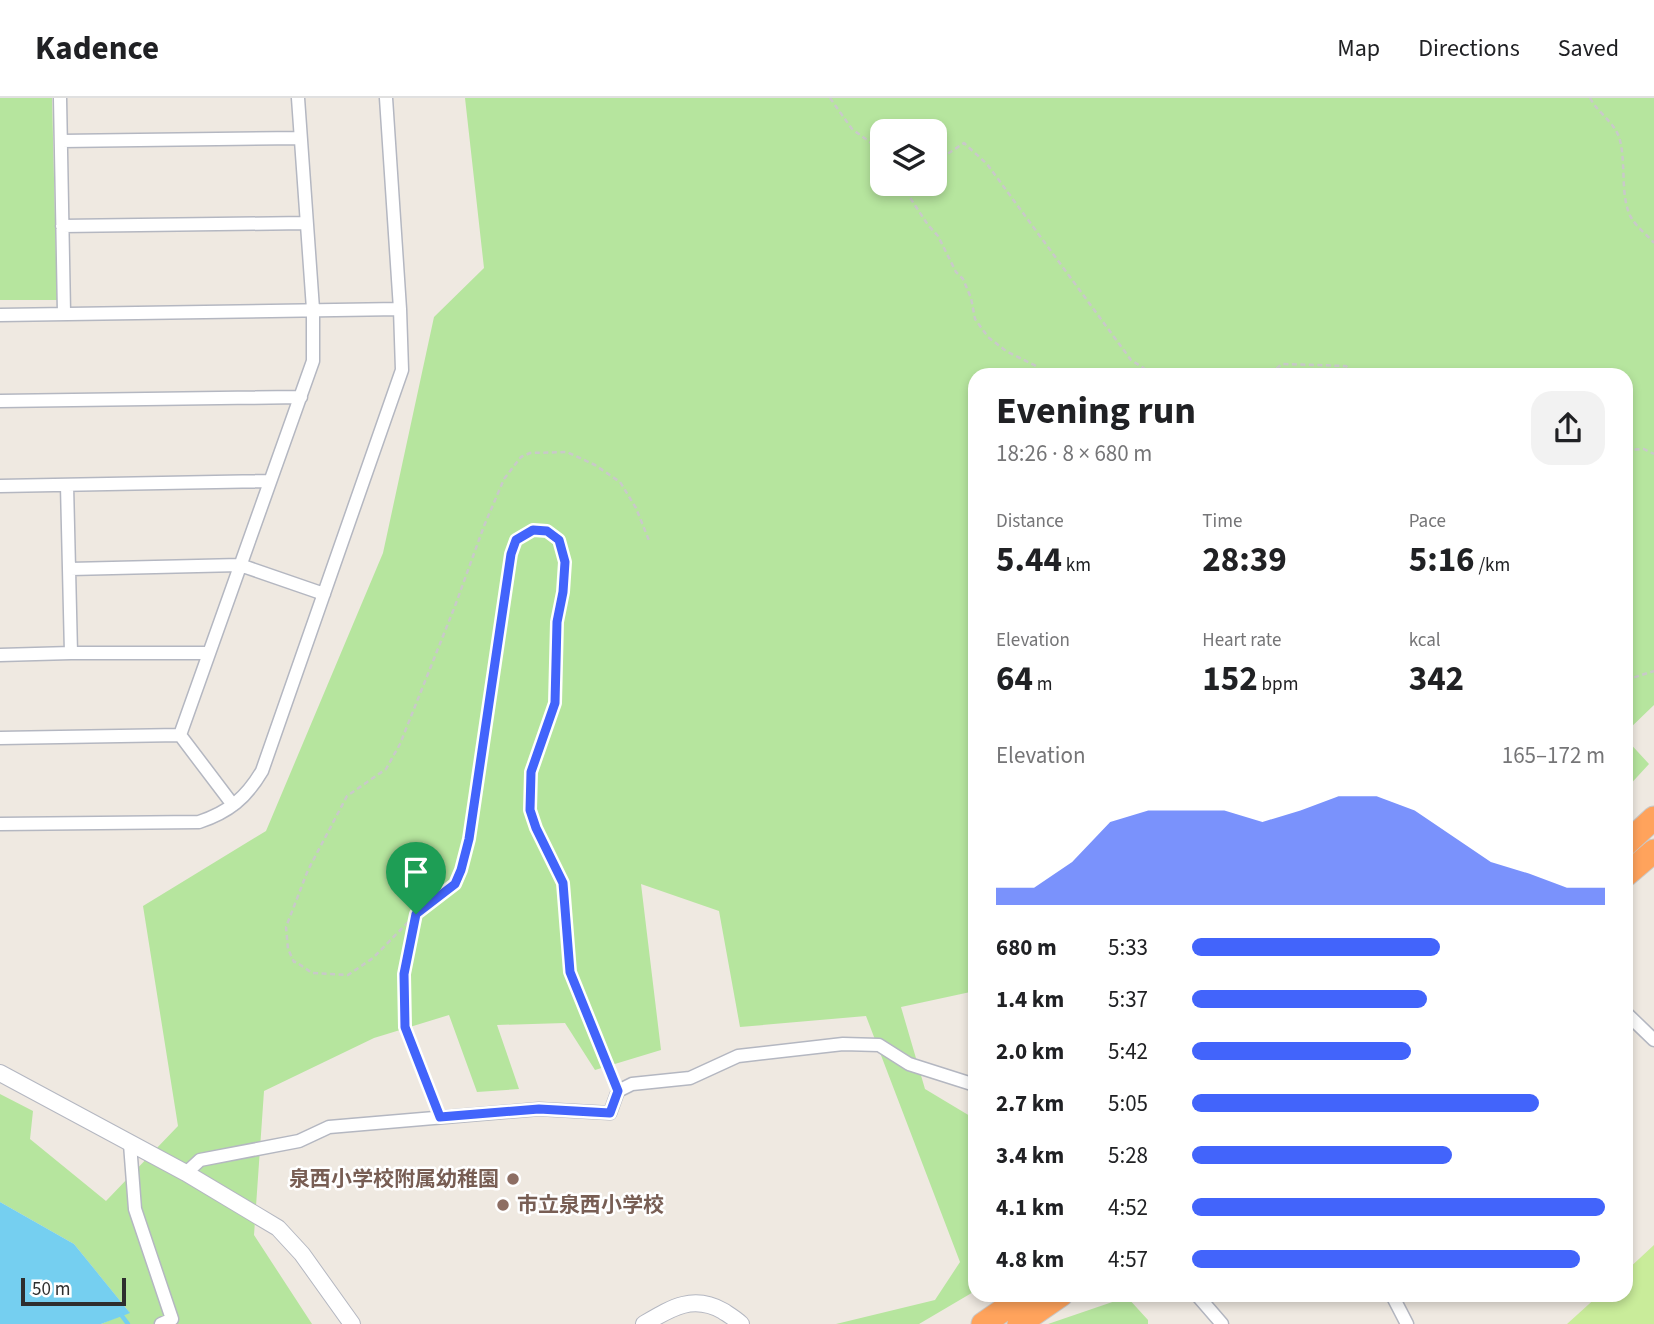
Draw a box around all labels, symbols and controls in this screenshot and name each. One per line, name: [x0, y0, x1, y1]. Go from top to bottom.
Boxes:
text: Kadence: [35, 25, 159, 72]
text: Map: [1337, 31, 1380, 66]
text: Directions: [1418, 31, 1520, 66]
text: Saved: [1558, 31, 1619, 66]
map controls: [870, 119, 947, 196]
button: layers: [870, 119, 947, 196]
text: Evening run: [996, 384, 1196, 438]
button: share: [1531, 391, 1605, 465]
text: 18:26 · 8 × 680 m: [996, 437, 1152, 470]
text: Distance: [996, 508, 1064, 535]
text: Time: [1202, 508, 1242, 535]
text: Pace: [1409, 508, 1446, 535]
text: 5.44: [996, 535, 1062, 585]
text: 28:39: [1202, 535, 1287, 585]
text: 5:16: [1409, 535, 1475, 585]
text: km: [1062, 552, 1091, 579]
text: /km: [1475, 552, 1510, 579]
text: Elevation: [996, 627, 1070, 654]
text: Heart rate: [1202, 627, 1281, 654]
text: kcal: [1409, 627, 1441, 654]
text: 64: [996, 654, 1033, 704]
text: 152: [1202, 654, 1258, 704]
text: 342: [1409, 654, 1464, 704]
text: m: [1033, 671, 1053, 698]
text: bpm: [1258, 671, 1298, 698]
text: Elevation: [996, 739, 1086, 772]
text: 165–172 m: [1502, 739, 1605, 772]
pin: [386, 842, 446, 914]
icon: arrive: [397, 853, 435, 891]
text: 680 m: [996, 931, 1057, 964]
text: 5:33: [1108, 931, 1148, 964]
text: 1.4 km: [996, 983, 1064, 1016]
text: 5:37: [1108, 983, 1148, 1016]
text: 2.0 km: [996, 1035, 1064, 1068]
text: 5:42: [1108, 1035, 1148, 1068]
text: 2.7 km: [996, 1087, 1064, 1120]
text: 5:05: [1108, 1087, 1148, 1120]
text: 3.4 km: [996, 1139, 1064, 1172]
text: 5:28: [1108, 1139, 1148, 1172]
place label: 泉西小学校附属幼稚園: [289, 1164, 499, 1194]
marker: 泉西小学校附属幼稚園: [505, 1171, 521, 1187]
place label: 市立泉西小学校: [517, 1190, 664, 1220]
text: 4.1 km: [996, 1191, 1064, 1224]
text: 4:52: [1108, 1191, 1148, 1224]
marker: 市立泉西小学校: [495, 1197, 511, 1213]
text: 4.8 km: [996, 1243, 1064, 1276]
text: 4:57: [1108, 1243, 1148, 1276]
scale bar: [21, 1275, 126, 1307]
text: 50 m: [32, 1276, 70, 1303]

